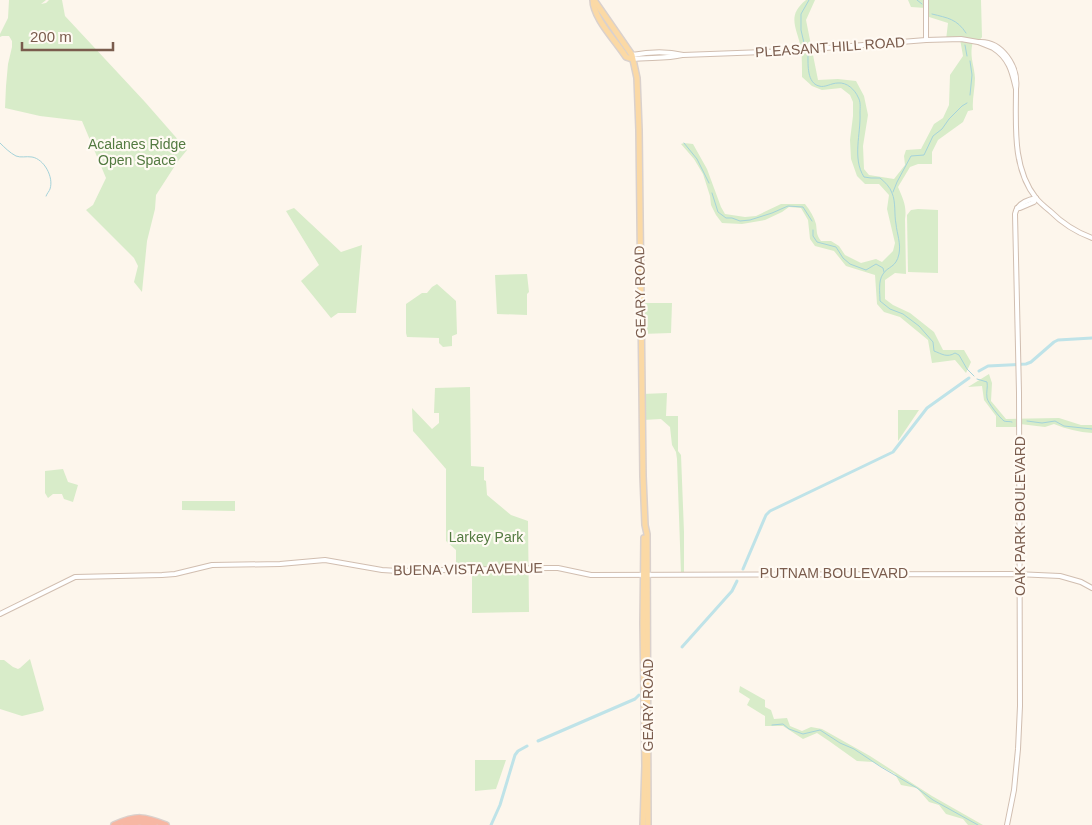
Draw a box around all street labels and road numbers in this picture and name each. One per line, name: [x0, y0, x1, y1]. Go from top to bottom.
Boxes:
street label: PLEASANT HILL ROAD: [755, 34, 905, 60]
street label: GEARY ROAD: [631, 245, 649, 339]
street label: OAK PARK BOULEVARD: [1012, 436, 1028, 596]
street label: BUENA VISTA AVENUE: [393, 560, 543, 578]
street label: PUTNAM BOULEVARD: [760, 565, 908, 581]
street label: GEARY ROAD: [640, 659, 656, 751]

